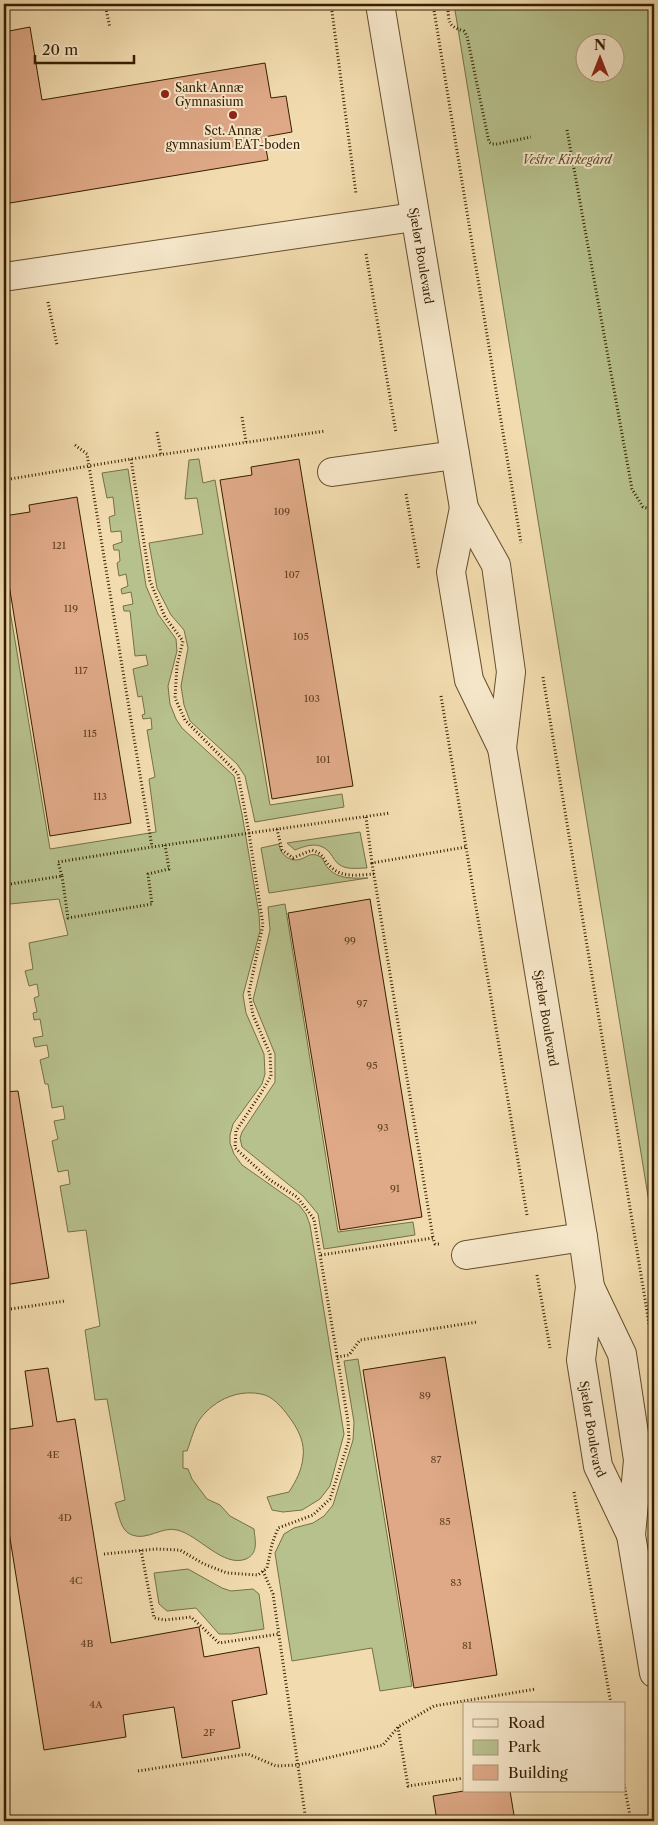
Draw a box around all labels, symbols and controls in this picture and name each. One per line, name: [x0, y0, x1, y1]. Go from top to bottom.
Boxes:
scale bar: [35, 32, 134, 64]
north arrow: [576, 32, 626, 82]
text: N: [594, 36, 606, 54]
text: 20 m: [42, 40, 78, 59]
place label: Sankt Annæ Gymnasium: [175, 80, 244, 109]
marker: Sankt Annæ Gymnasium: [159, 88, 171, 100]
marker: Sct. Annæ gymnasium EAT-boden: [227, 109, 239, 121]
place label: Sct. Annæ gymnasium EAT-boden: [166, 123, 301, 152]
park label: Vestre Kirkegård: [522, 152, 614, 167]
street label: Sjælør Boulevard: [406, 206, 437, 306]
house number: 109: [274, 505, 290, 518]
house number: 121: [52, 539, 67, 552]
house number: 107: [284, 568, 300, 581]
house number: 119: [64, 602, 78, 615]
house number: 105: [293, 630, 309, 643]
house number: 117: [74, 664, 88, 677]
house number: 103: [304, 692, 320, 705]
house number: 115: [83, 727, 97, 740]
house number: 101: [316, 753, 331, 766]
house number: 113: [93, 790, 107, 803]
house number: 99: [344, 934, 356, 947]
street label: Sjælør Boulevard: [531, 969, 562, 1068]
house number: 97: [357, 997, 367, 1010]
house number: 95: [366, 1059, 378, 1072]
house number: 93: [377, 1121, 389, 1134]
house number: 91: [390, 1182, 401, 1195]
street label: Sjælør Boulevard: [577, 1380, 610, 1480]
house number: 89: [419, 1389, 431, 1402]
house number: 4E: [47, 1448, 59, 1461]
house number: 87: [431, 1453, 441, 1466]
house number: 4D: [58, 1511, 72, 1524]
house number: 85: [439, 1515, 451, 1528]
house number: 4C: [69, 1574, 83, 1587]
house number: 83: [450, 1576, 462, 1589]
house number: 4B: [81, 1637, 93, 1650]
house number: 81: [462, 1639, 473, 1652]
house number: 4A: [89, 1698, 103, 1711]
legend: [463, 1702, 626, 1792]
text: Road: [508, 1713, 545, 1732]
house number: 2F: [203, 1726, 216, 1739]
text: Park: [508, 1737, 542, 1756]
text: Building: [508, 1763, 568, 1782]

